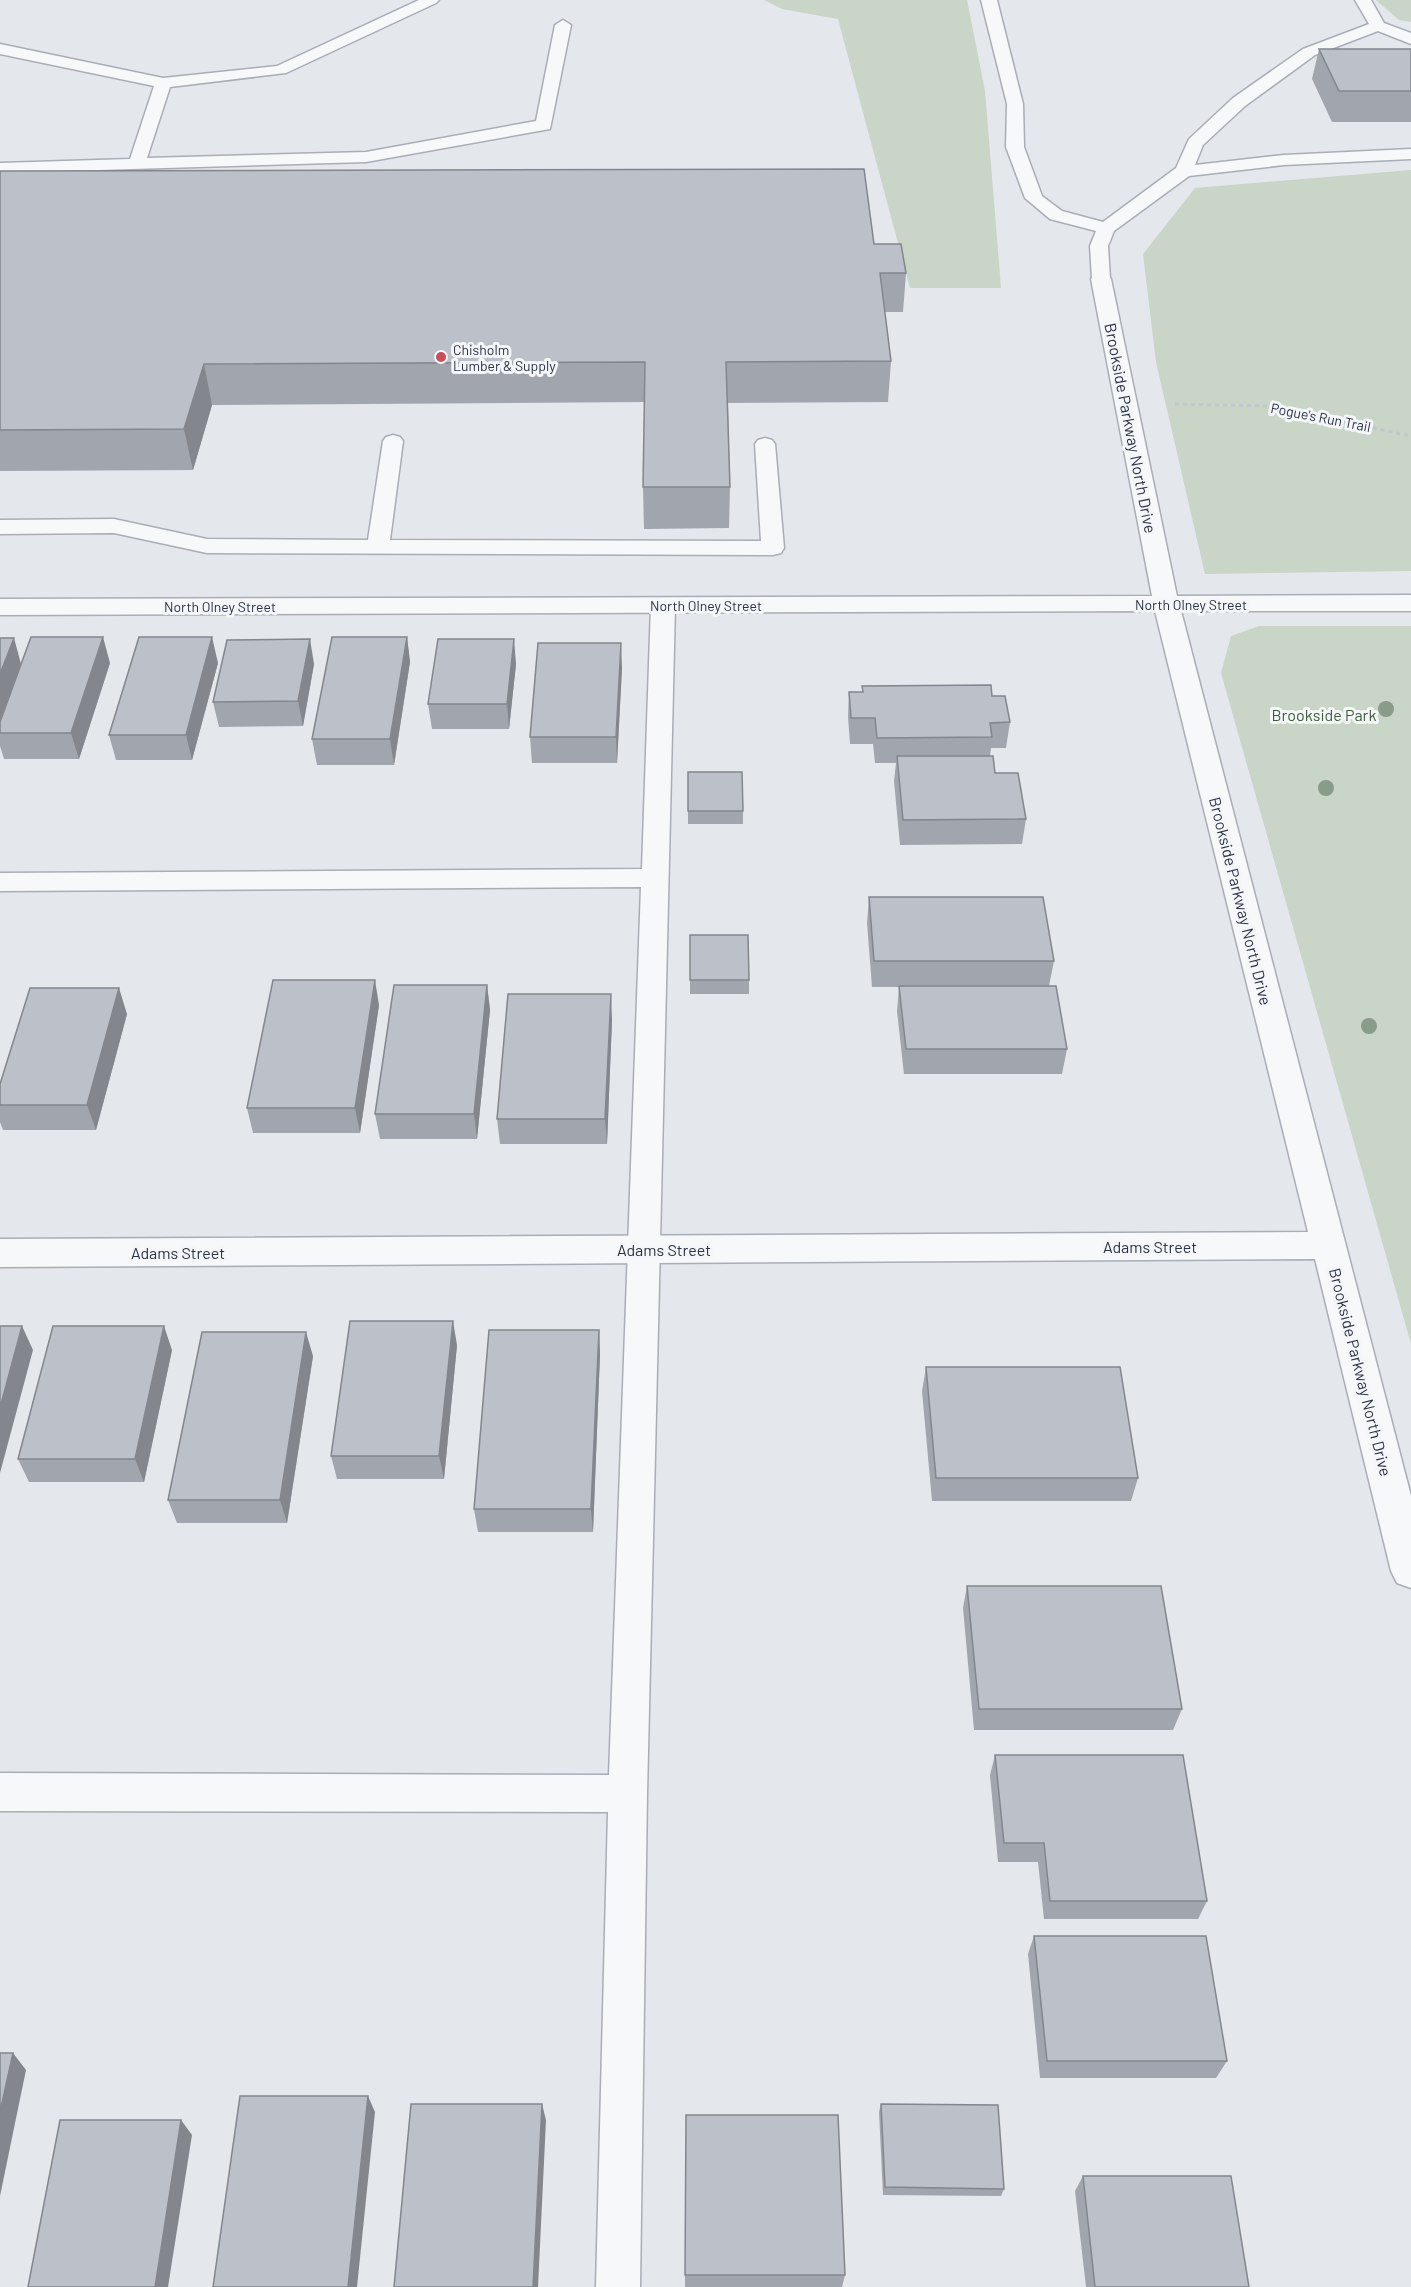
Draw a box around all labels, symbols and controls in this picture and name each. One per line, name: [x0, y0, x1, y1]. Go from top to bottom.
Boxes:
street label: Brookside Parkway North Drive: [1101, 321, 1161, 535]
place label: Chisholm Lumber & Supply: [453, 341, 556, 374]
marker: Chisholm Lumber & Supply: [434, 350, 448, 364]
street label: Pogue's Run Trail: [1270, 399, 1372, 435]
street label: North Olney Street: [1135, 596, 1247, 613]
street label: North Olney Street: [650, 597, 762, 614]
street label: North Olney Street: [164, 598, 276, 615]
park label: Brookside Park: [1272, 705, 1376, 724]
street label: Brookside Parkway North Drive: [1206, 795, 1276, 1007]
street label: Adams Street: [1103, 1237, 1197, 1256]
street label: Adams Street: [617, 1240, 711, 1259]
street label: Adams Street: [131, 1243, 225, 1262]
street label: Brookside Parkway North Drive: [1326, 1266, 1396, 1478]

